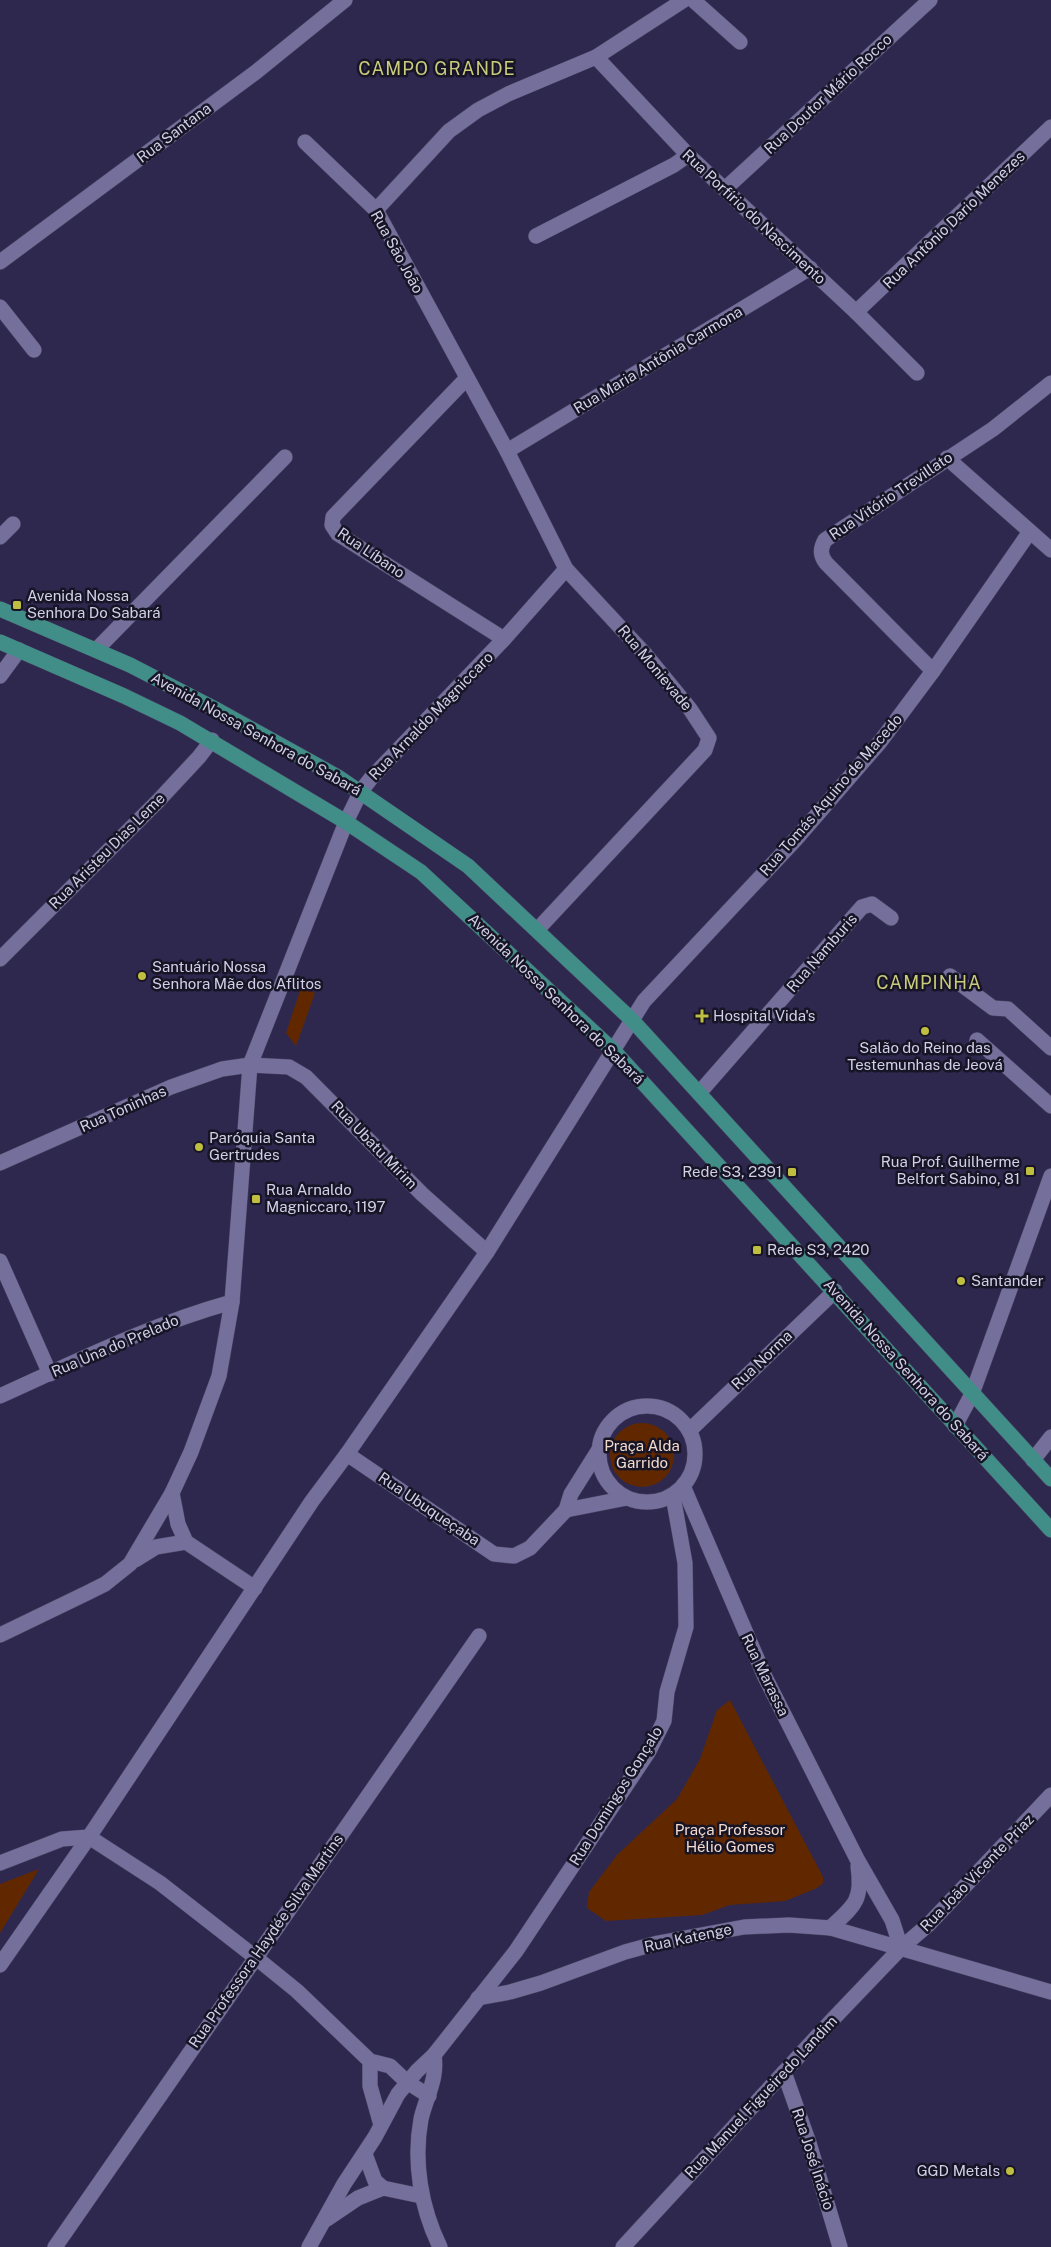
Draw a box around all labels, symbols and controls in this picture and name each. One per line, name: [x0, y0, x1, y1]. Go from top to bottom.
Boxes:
street label: Rua Doutor Mário Rocco: [760, 30, 895, 157]
district label: CAMPO GRANDE: [358, 58, 516, 79]
street label: Rua Santana: [133, 99, 214, 166]
street label: Rua Porfírio do Nascimento: [679, 146, 829, 287]
street label: Rua Antônio Dario Menezes: [879, 147, 1028, 292]
street label: Rua São João: [368, 207, 427, 296]
street label: Rua Maria Antônia Carmona: [570, 302, 745, 417]
street label: Rua Vitório Trevillato: [826, 448, 955, 543]
street label: Rua Líbano: [334, 524, 408, 581]
place label: Avenida Nossa Senhora Do Sabará: [27, 587, 161, 621]
marker: Avenida Nossa Senhora Do Sabará: [11, 599, 23, 611]
street label: Rua Monievade: [615, 622, 696, 714]
street label: Rua Arnaldo Magniccaro: [365, 648, 496, 783]
street label: Avenida Nossa Senhora do Sabará: [148, 669, 364, 799]
street label: Rua Tomás Aquino de Macedo: [756, 710, 905, 879]
street label: Rua Aristeu Dias Leme: [45, 789, 168, 912]
street label: Avenida Nossa Senhora do Sabará: [465, 910, 648, 1087]
street label: Rua Namburis: [783, 910, 860, 995]
place label: Santuário Nossa Senhora Mãe dos Aflitos: [152, 958, 321, 992]
marker: Santuário Nossa Senhora Mãe dos Aflitos: [136, 970, 148, 982]
district label: CAMPINHA: [876, 972, 982, 993]
place label: Hospital Vida's: [713, 1007, 815, 1024]
marker: Hospital Vida's: [695, 1009, 709, 1023]
marker: Salão do Reino das Testemunhas de Jeová: [919, 1025, 931, 1037]
place label: Salão do Reino das Testemunhas de Jeová: [847, 1039, 1003, 1073]
street label: Rua Toninhas: [77, 1082, 169, 1135]
street label: Rua Ubatu Mirim: [328, 1097, 421, 1192]
place label: Paróquia Santa Gertrudes: [209, 1129, 315, 1163]
marker: Paróquia Santa Gertrudes: [193, 1141, 205, 1153]
place label: Rua Prof. Guilherme Belfort Sabino, 81: [881, 1153, 1020, 1187]
place label: Rede S3, 2391: [682, 1163, 782, 1180]
marker: Rua Prof. Guilherme Belfort Sabino, 81: [1024, 1165, 1036, 1177]
marker: Rede S3, 2391: [786, 1166, 798, 1178]
place label: Rua Arnaldo Magniccaro, 1197: [266, 1181, 385, 1215]
marker: Rua Arnaldo Magniccaro, 1197: [250, 1193, 262, 1205]
place label: Rede S3, 2420: [767, 1241, 870, 1258]
marker: Rede S3, 2420: [751, 1244, 763, 1256]
place label: Santander: [971, 1272, 1044, 1289]
marker: Santander: [955, 1275, 967, 1287]
street label: Avenida Nossa Senhora do Sabará: [821, 1276, 992, 1464]
street label: Rua Una do Prelado: [49, 1311, 181, 1380]
street label: Rua Norma: [728, 1327, 795, 1393]
park label: Praça Alda Garrido: [604, 1437, 680, 1471]
street label: Rua Ubuqueçaba: [375, 1468, 483, 1549]
street label: Rua Marassa: [738, 1631, 793, 1719]
street label: Rua Domingos Gonçalo: [566, 1723, 665, 1868]
street label: Rua João Vicente Priaz: [916, 1811, 1037, 1935]
park label: Praça Professor Hélio Gomes: [675, 1821, 785, 1855]
street label: Rua Professora Haydée Silva Martins: [185, 1831, 346, 2051]
street label: Rua Katenge: [643, 1920, 733, 1955]
street label: Rua Manuel Figueiredo Landim: [681, 2012, 840, 2181]
street label: Rua José Inácio: [789, 2106, 838, 2212]
place label: GGD Metals: [917, 2162, 1000, 2179]
marker: GGD Metals: [1004, 2165, 1016, 2177]

